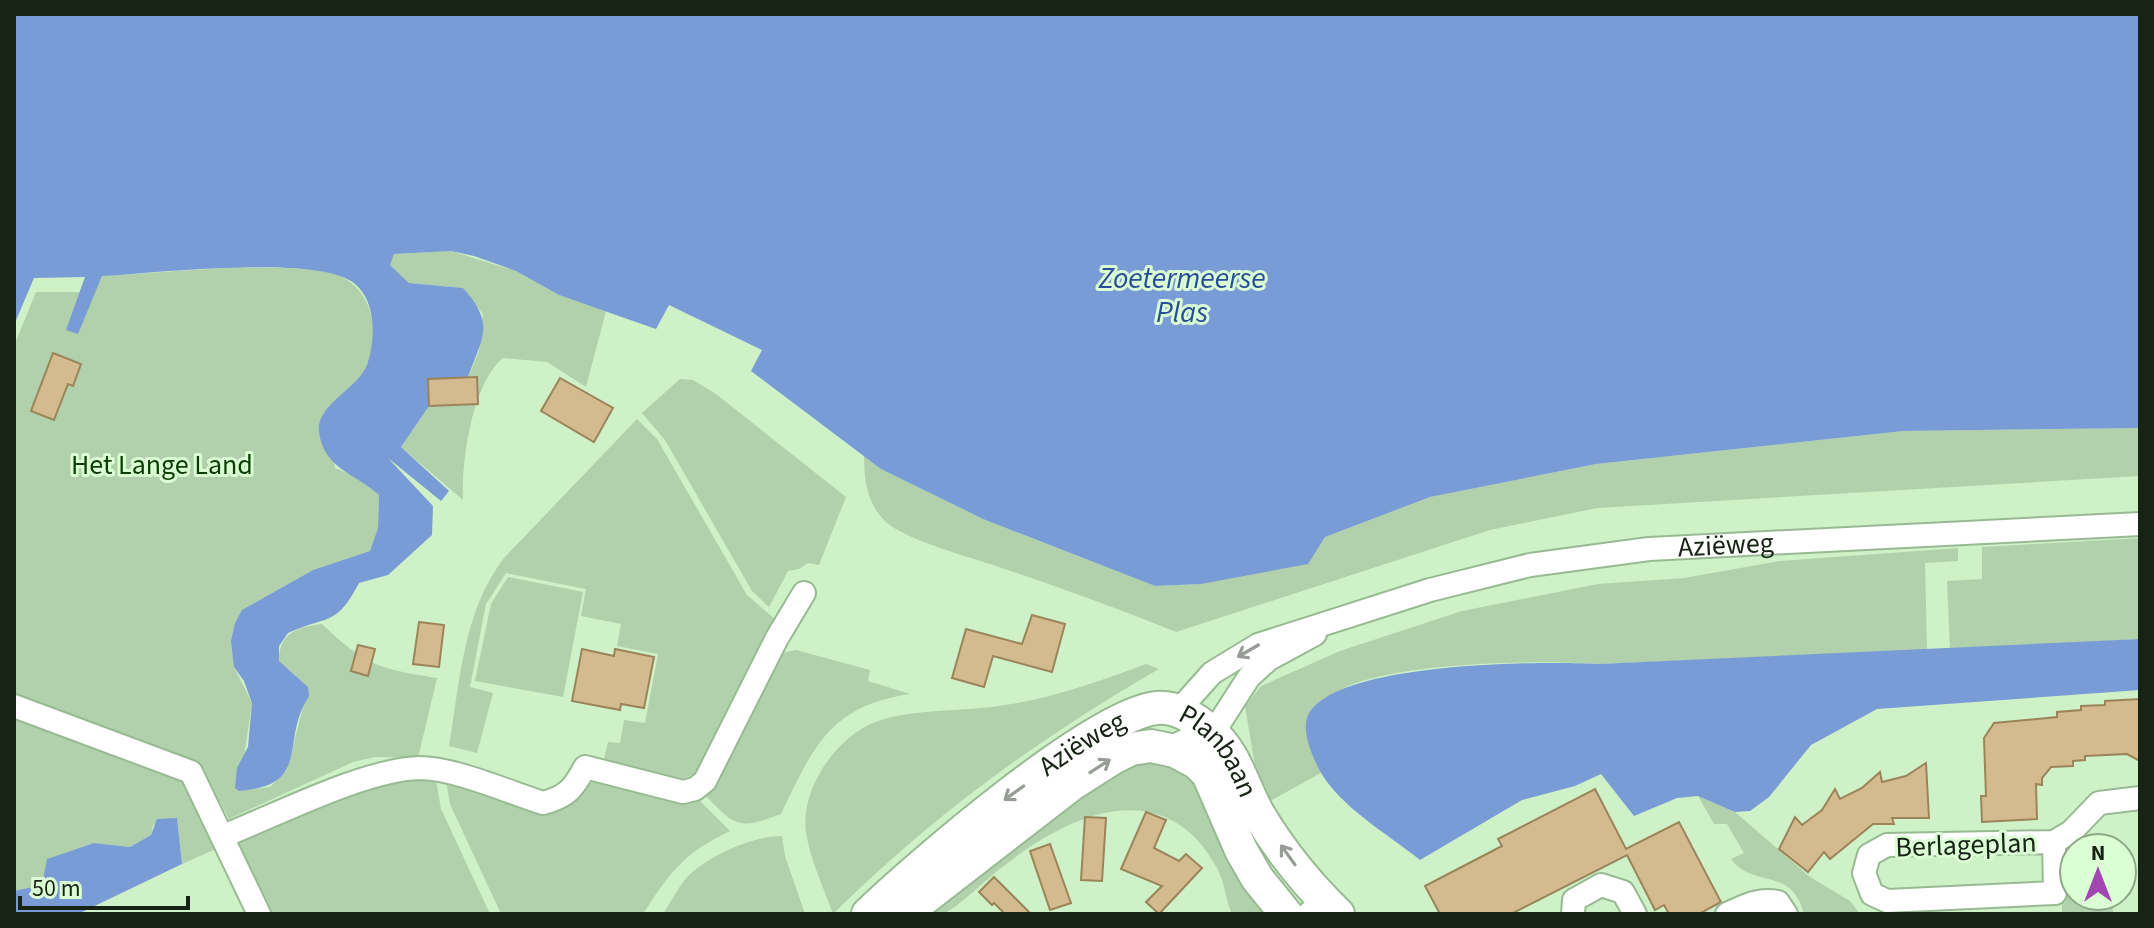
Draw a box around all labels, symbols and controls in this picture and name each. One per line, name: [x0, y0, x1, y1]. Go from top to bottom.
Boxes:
water label: Zoetermeerse Plas: [1097, 257, 1266, 334]
park label: Het Lange Land: [71, 445, 253, 485]
street label: Aziëweg: [1677, 523, 1775, 568]
one-way arrow: [1237, 643, 1260, 659]
street label: Planbaan: [1172, 694, 1268, 804]
street label: Aziëweg: [1030, 701, 1132, 786]
one-way arrow: [1088, 757, 1111, 773]
one-way arrow: [1004, 784, 1026, 801]
street label: Berlageplan: [1895, 823, 2037, 867]
north arrow: [2058, 832, 2138, 912]
text: N: [2091, 837, 2105, 869]
one-way arrow: [1280, 845, 1297, 866]
scale bar: [20, 860, 188, 910]
text: 50 m: [32, 871, 81, 906]

